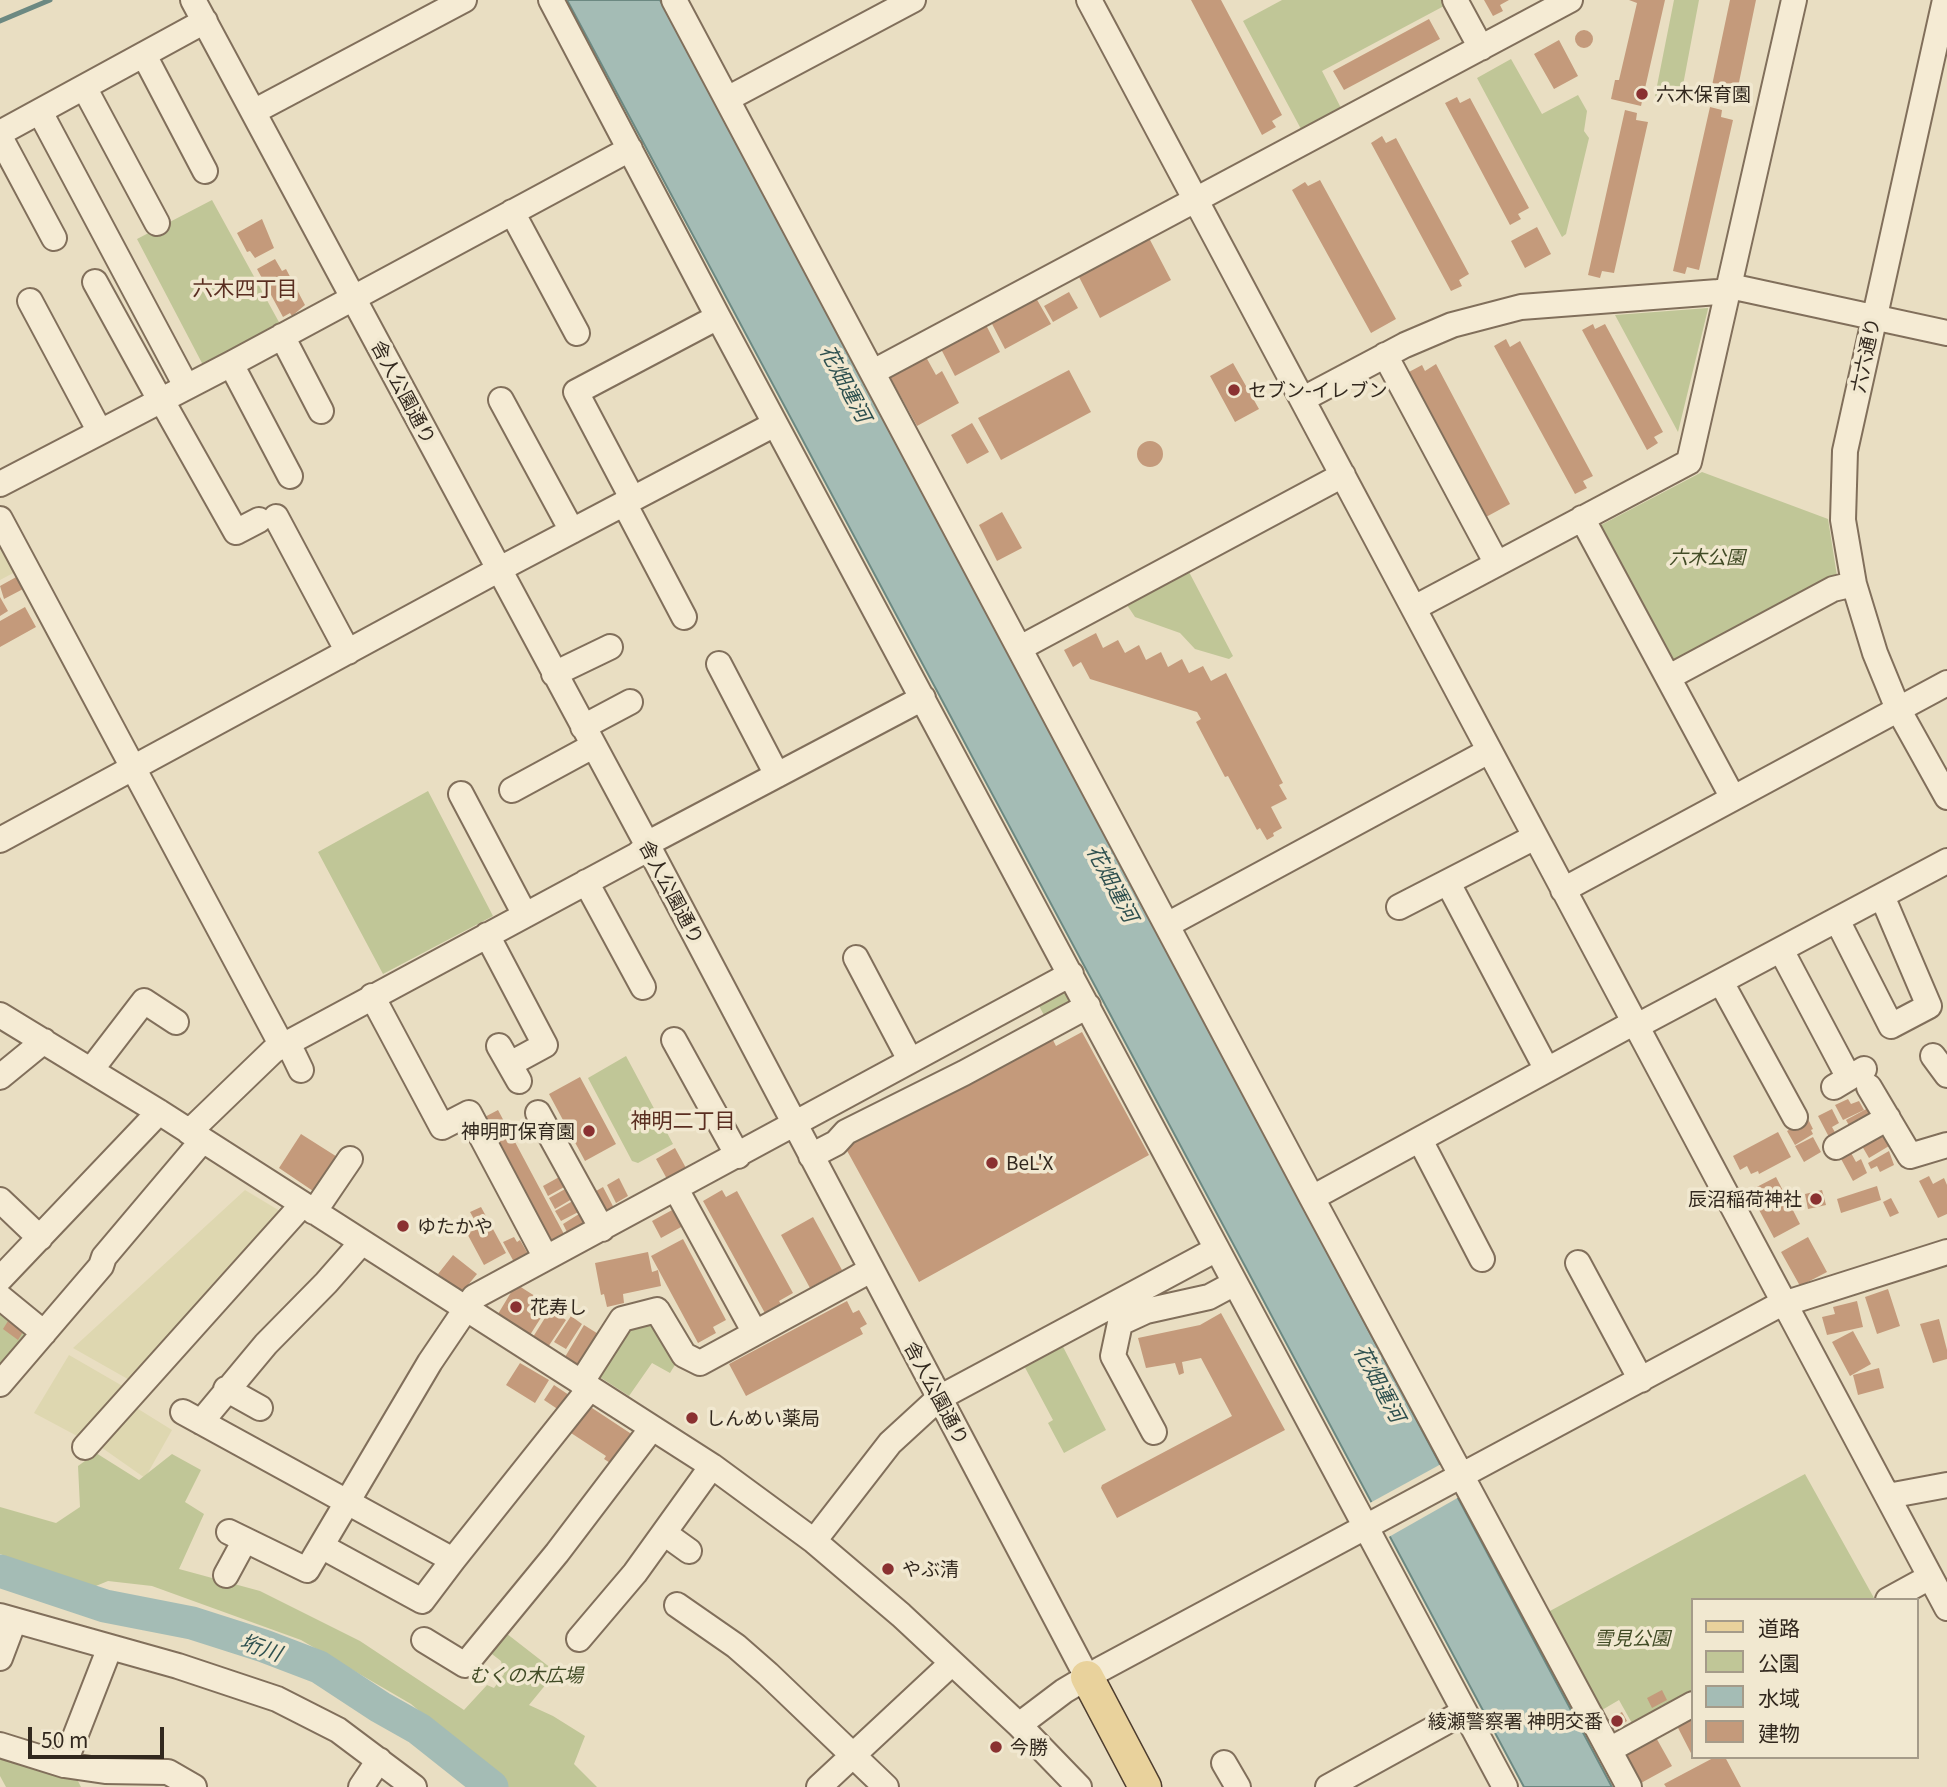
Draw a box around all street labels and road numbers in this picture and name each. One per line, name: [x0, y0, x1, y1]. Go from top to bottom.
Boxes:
street label: 六六通り: [1846, 315, 1884, 395]
street label: 舎人公園通り: [367, 336, 441, 448]
street label: 舎人公園通り: [635, 836, 709, 948]
street label: 舎人公園通り: [900, 1337, 974, 1449]

